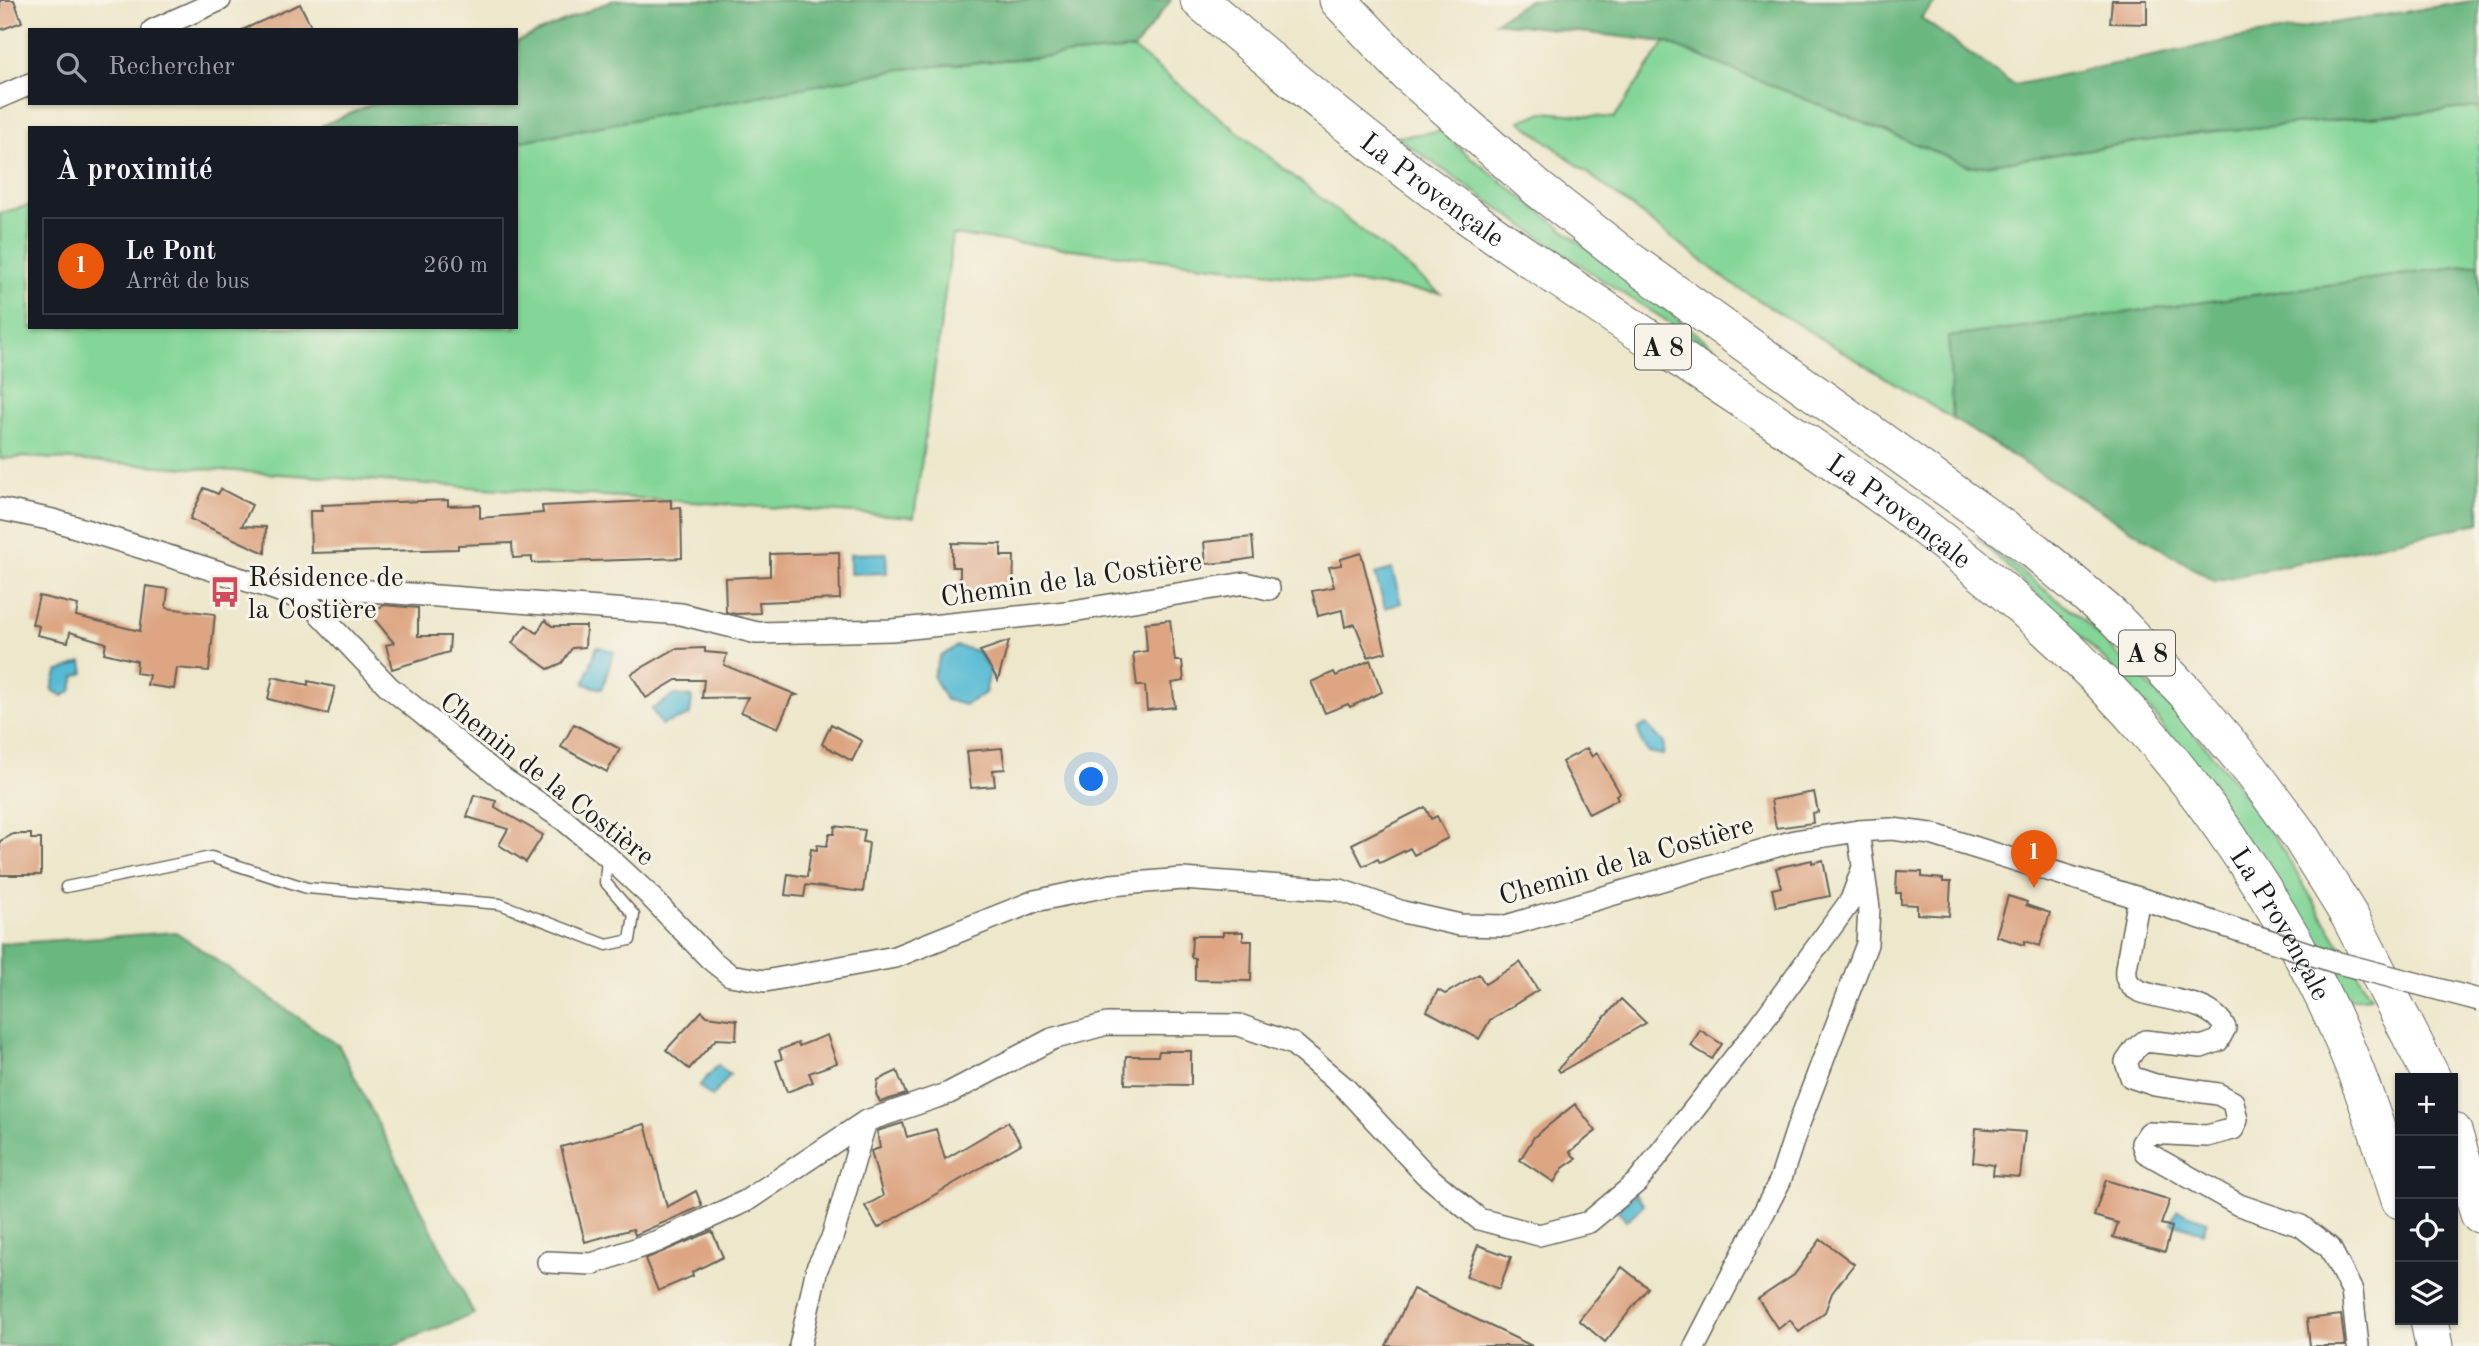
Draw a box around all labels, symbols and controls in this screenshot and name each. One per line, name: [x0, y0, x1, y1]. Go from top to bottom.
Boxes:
search box: [28, 28, 518, 105]
icon: search: [52, 48, 90, 86]
text: Rechercher: [108, 54, 235, 80]
street label: La Provençale: [1354, 129, 1508, 254]
text: À proximité: [56, 156, 213, 186]
text: Le Pont: [125, 239, 216, 265]
text: 1: [74, 254, 88, 277]
text: 260 m: [423, 254, 488, 277]
text: Arrêt de bus: [125, 270, 250, 293]
road number: A 8: [1635, 324, 1691, 370]
street label: La Provençale: [1821, 451, 1975, 575]
street label: Chemin de la Costière: [939, 549, 1204, 613]
place label: Résidence de la Costière: [248, 565, 404, 625]
bus stop icon: Résidence de la Costière: [208, 575, 242, 609]
road number: A 8: [2119, 631, 2175, 676]
street label: Chemin de la Costière: [434, 688, 659, 873]
your location: [1074, 762, 1108, 796]
street label: Chemin de la Costière: [1496, 812, 1757, 912]
pin: 1: [2011, 830, 2057, 888]
street label: La Provençale: [2223, 844, 2334, 1006]
map controls: [2395, 1073, 2458, 1325]
button: +: [2395, 1073, 2458, 1136]
button: −: [2395, 1136, 2458, 1199]
button: locate: [2395, 1199, 2458, 1262]
button: layers: [2395, 1262, 2458, 1325]

